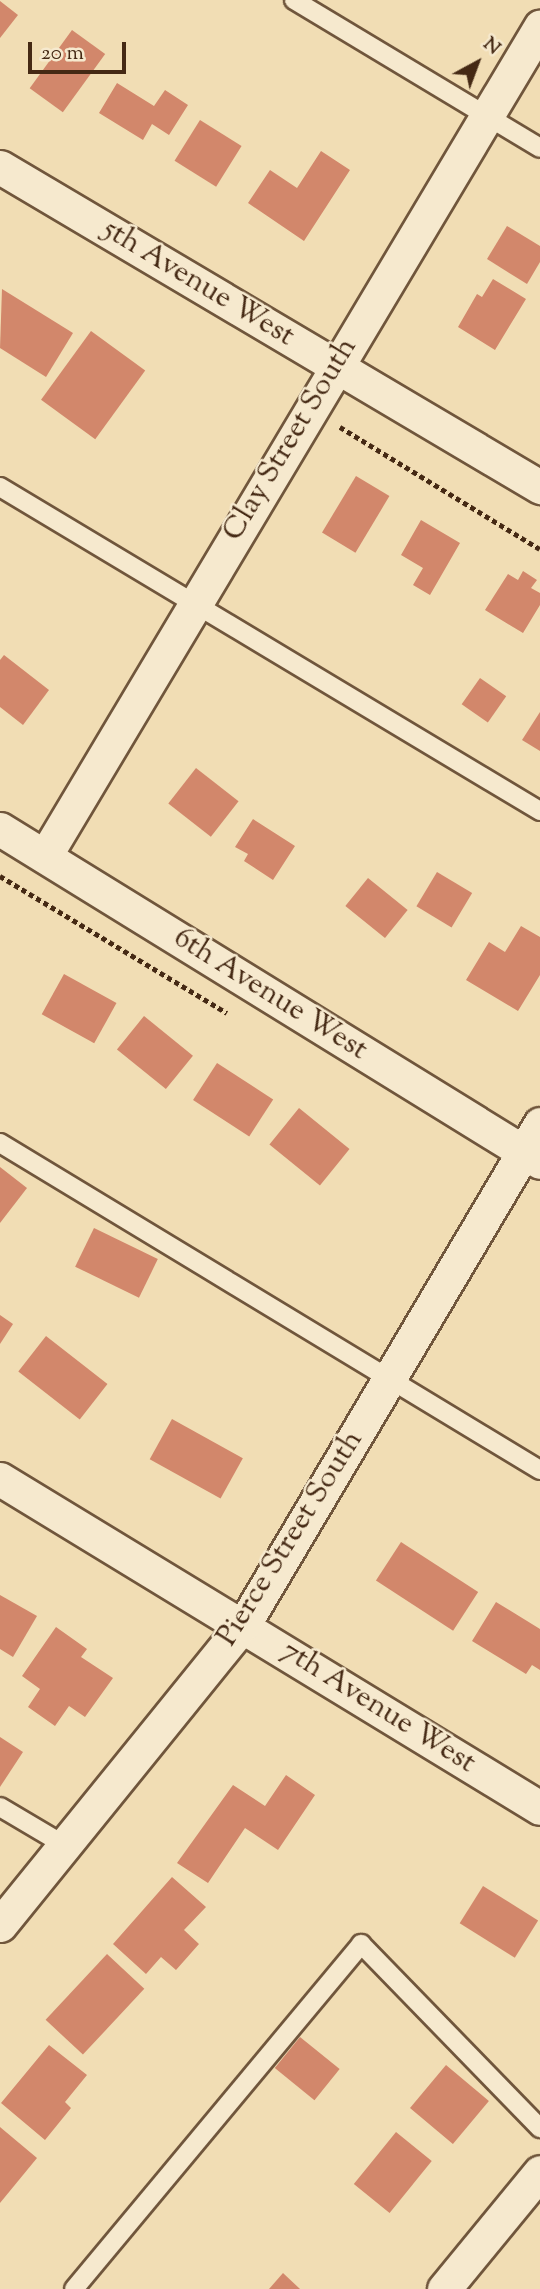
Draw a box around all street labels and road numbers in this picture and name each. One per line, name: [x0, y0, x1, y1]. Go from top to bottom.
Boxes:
street label: 5th Avenue West: [95, 213, 301, 355]
street label: Clay Street South: [216, 332, 366, 548]
street label: 6th Avenue West: [166, 921, 374, 1069]
street label: Pierce Street South: [210, 1425, 372, 1653]
street label: 7th Avenue West: [274, 1634, 482, 1782]

